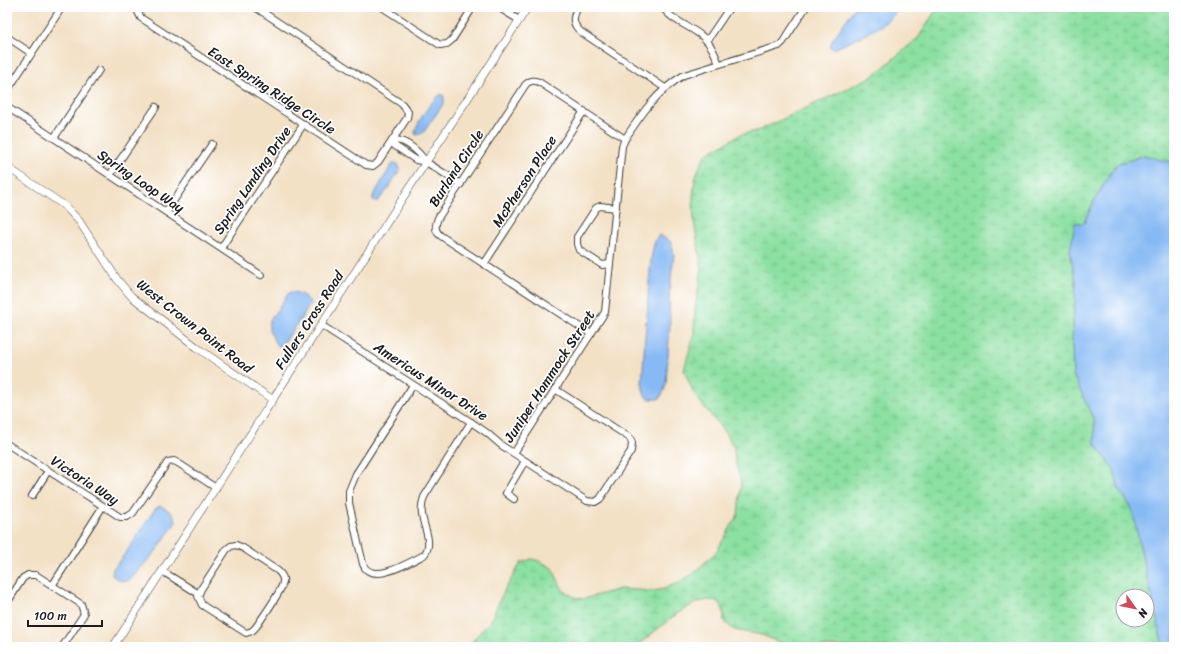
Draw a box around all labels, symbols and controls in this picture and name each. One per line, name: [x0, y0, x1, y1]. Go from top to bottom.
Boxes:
street label: East Spring Ridge Circle: [203, 39, 341, 141]
street label: Spring Landing Drive: [207, 121, 298, 240]
street label: Burland Circle: [422, 124, 491, 212]
street label: McPherson Place: [485, 130, 564, 232]
street label: Spring Loop Way: [92, 143, 190, 220]
street label: Fullers Cross Road: [268, 265, 352, 375]
street label: West Crown Point Road: [131, 273, 260, 381]
street label: Juniper Hammock Street: [497, 305, 602, 448]
street label: Americus Minor Drive: [368, 334, 493, 428]
street label: Victoria Way: [45, 449, 125, 512]
north arrow: [1115, 588, 1155, 628]
scale bar: [28, 602, 102, 628]
text: N: [1133, 604, 1154, 622]
text: 100 m: [34, 605, 67, 627]

